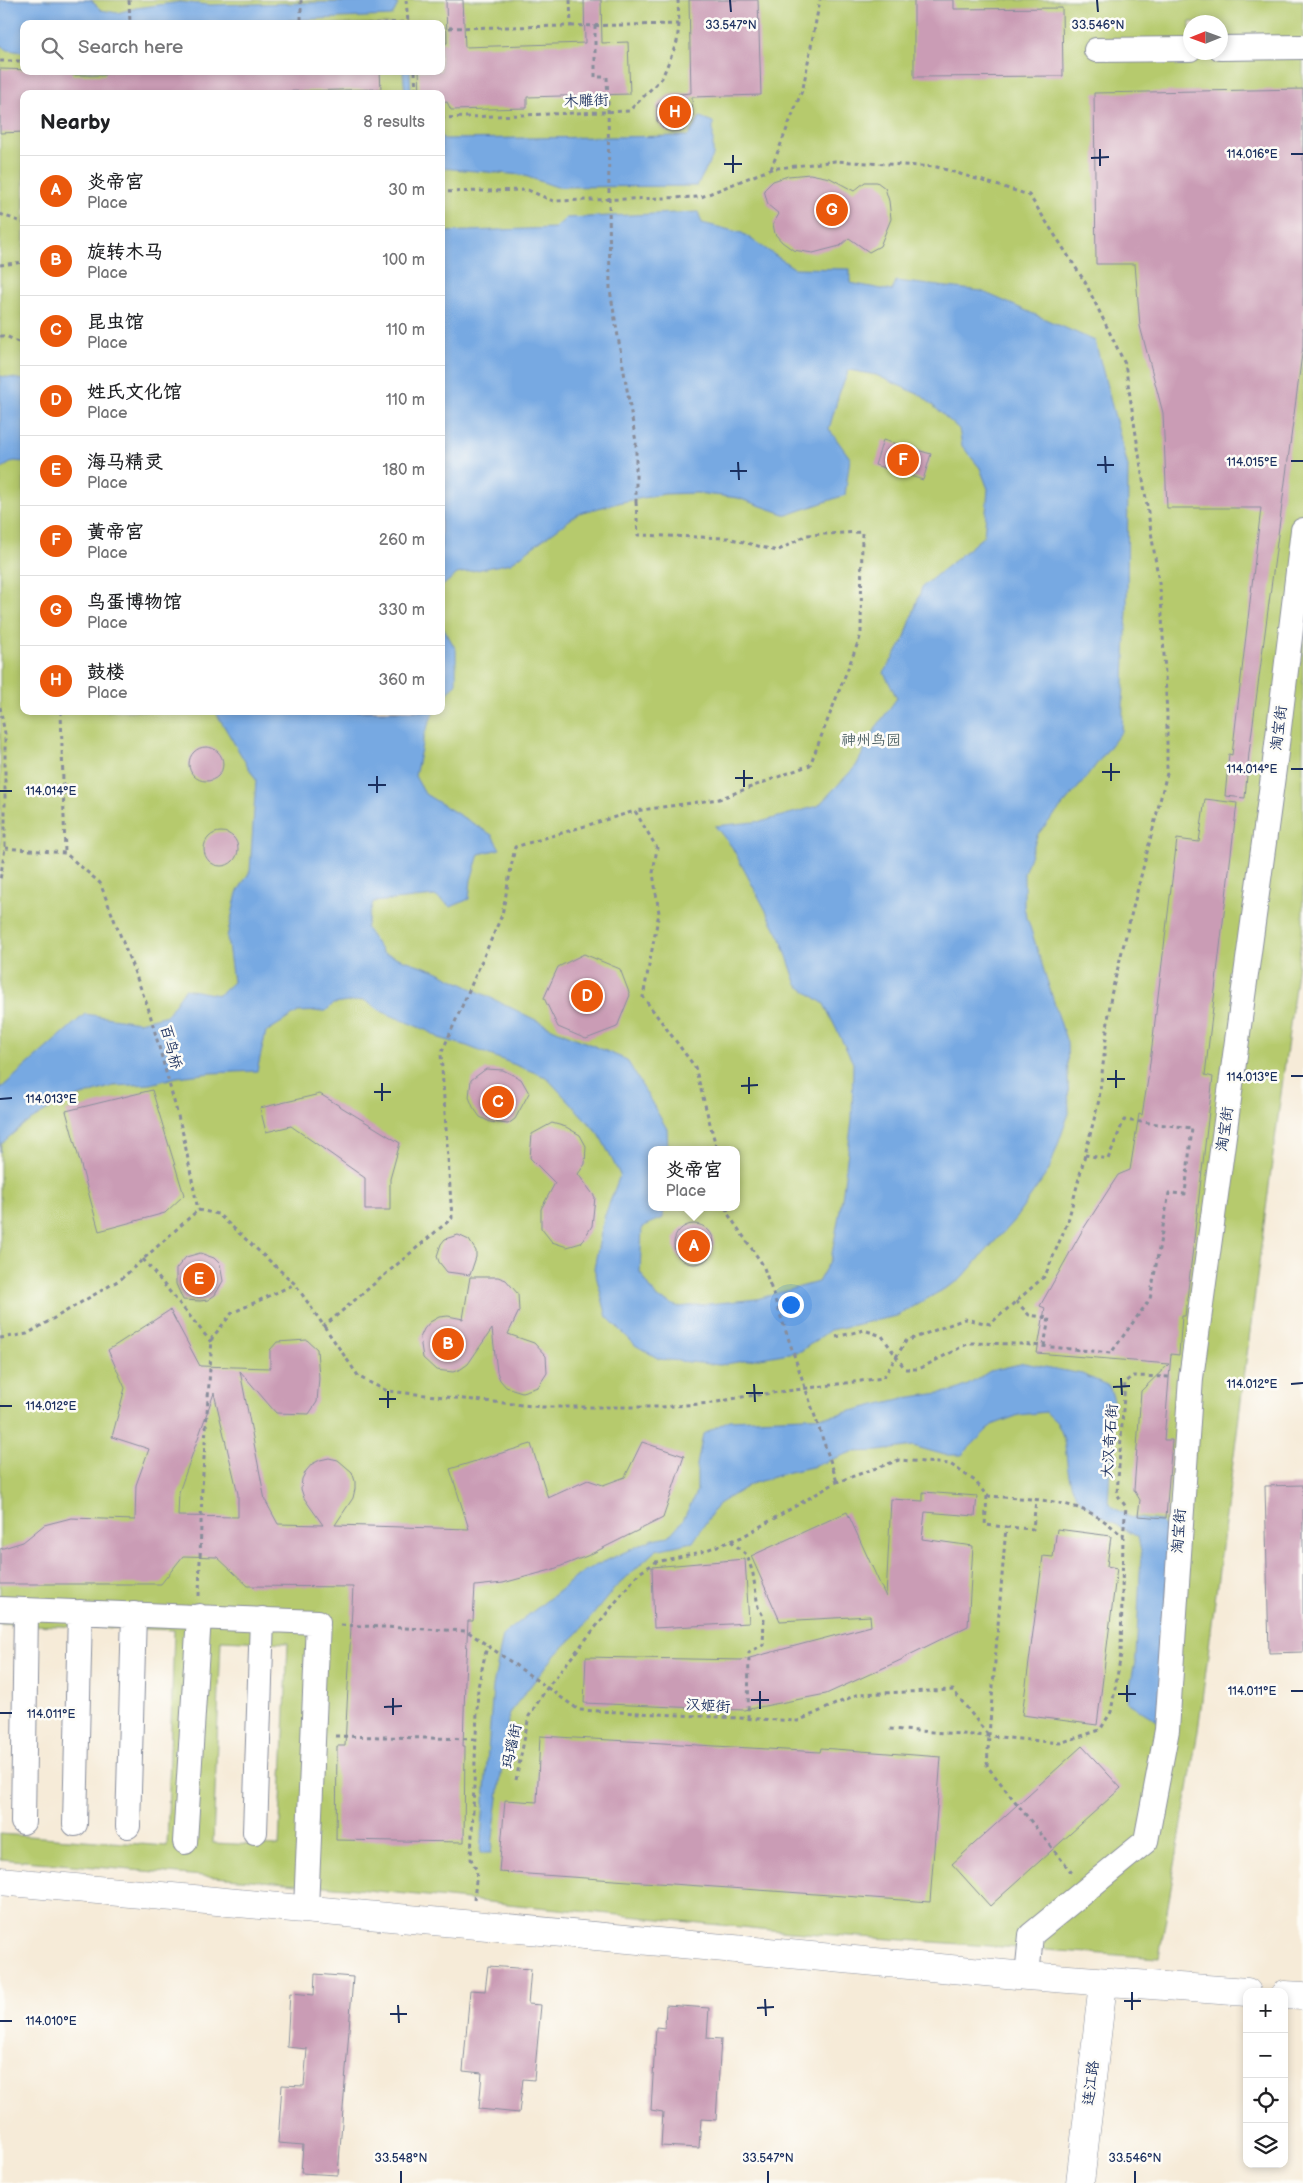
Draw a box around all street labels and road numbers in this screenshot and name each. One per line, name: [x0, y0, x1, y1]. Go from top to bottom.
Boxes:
street label: 木雕街: [563, 91, 609, 111]
street label: 淘宝街: [1267, 705, 1291, 751]
street label: 百鸟桥: [156, 1023, 186, 1071]
street label: 淘宝街: [1212, 1105, 1238, 1153]
street label: 大汉奇石街: [1098, 1403, 1122, 1479]
street label: 淘宝街: [1168, 1508, 1190, 1554]
street label: 汉姬街: [685, 1695, 731, 1717]
street label: 玛瑙街: [498, 1722, 526, 1770]
street label: 连江路: [1079, 2060, 1103, 2106]

